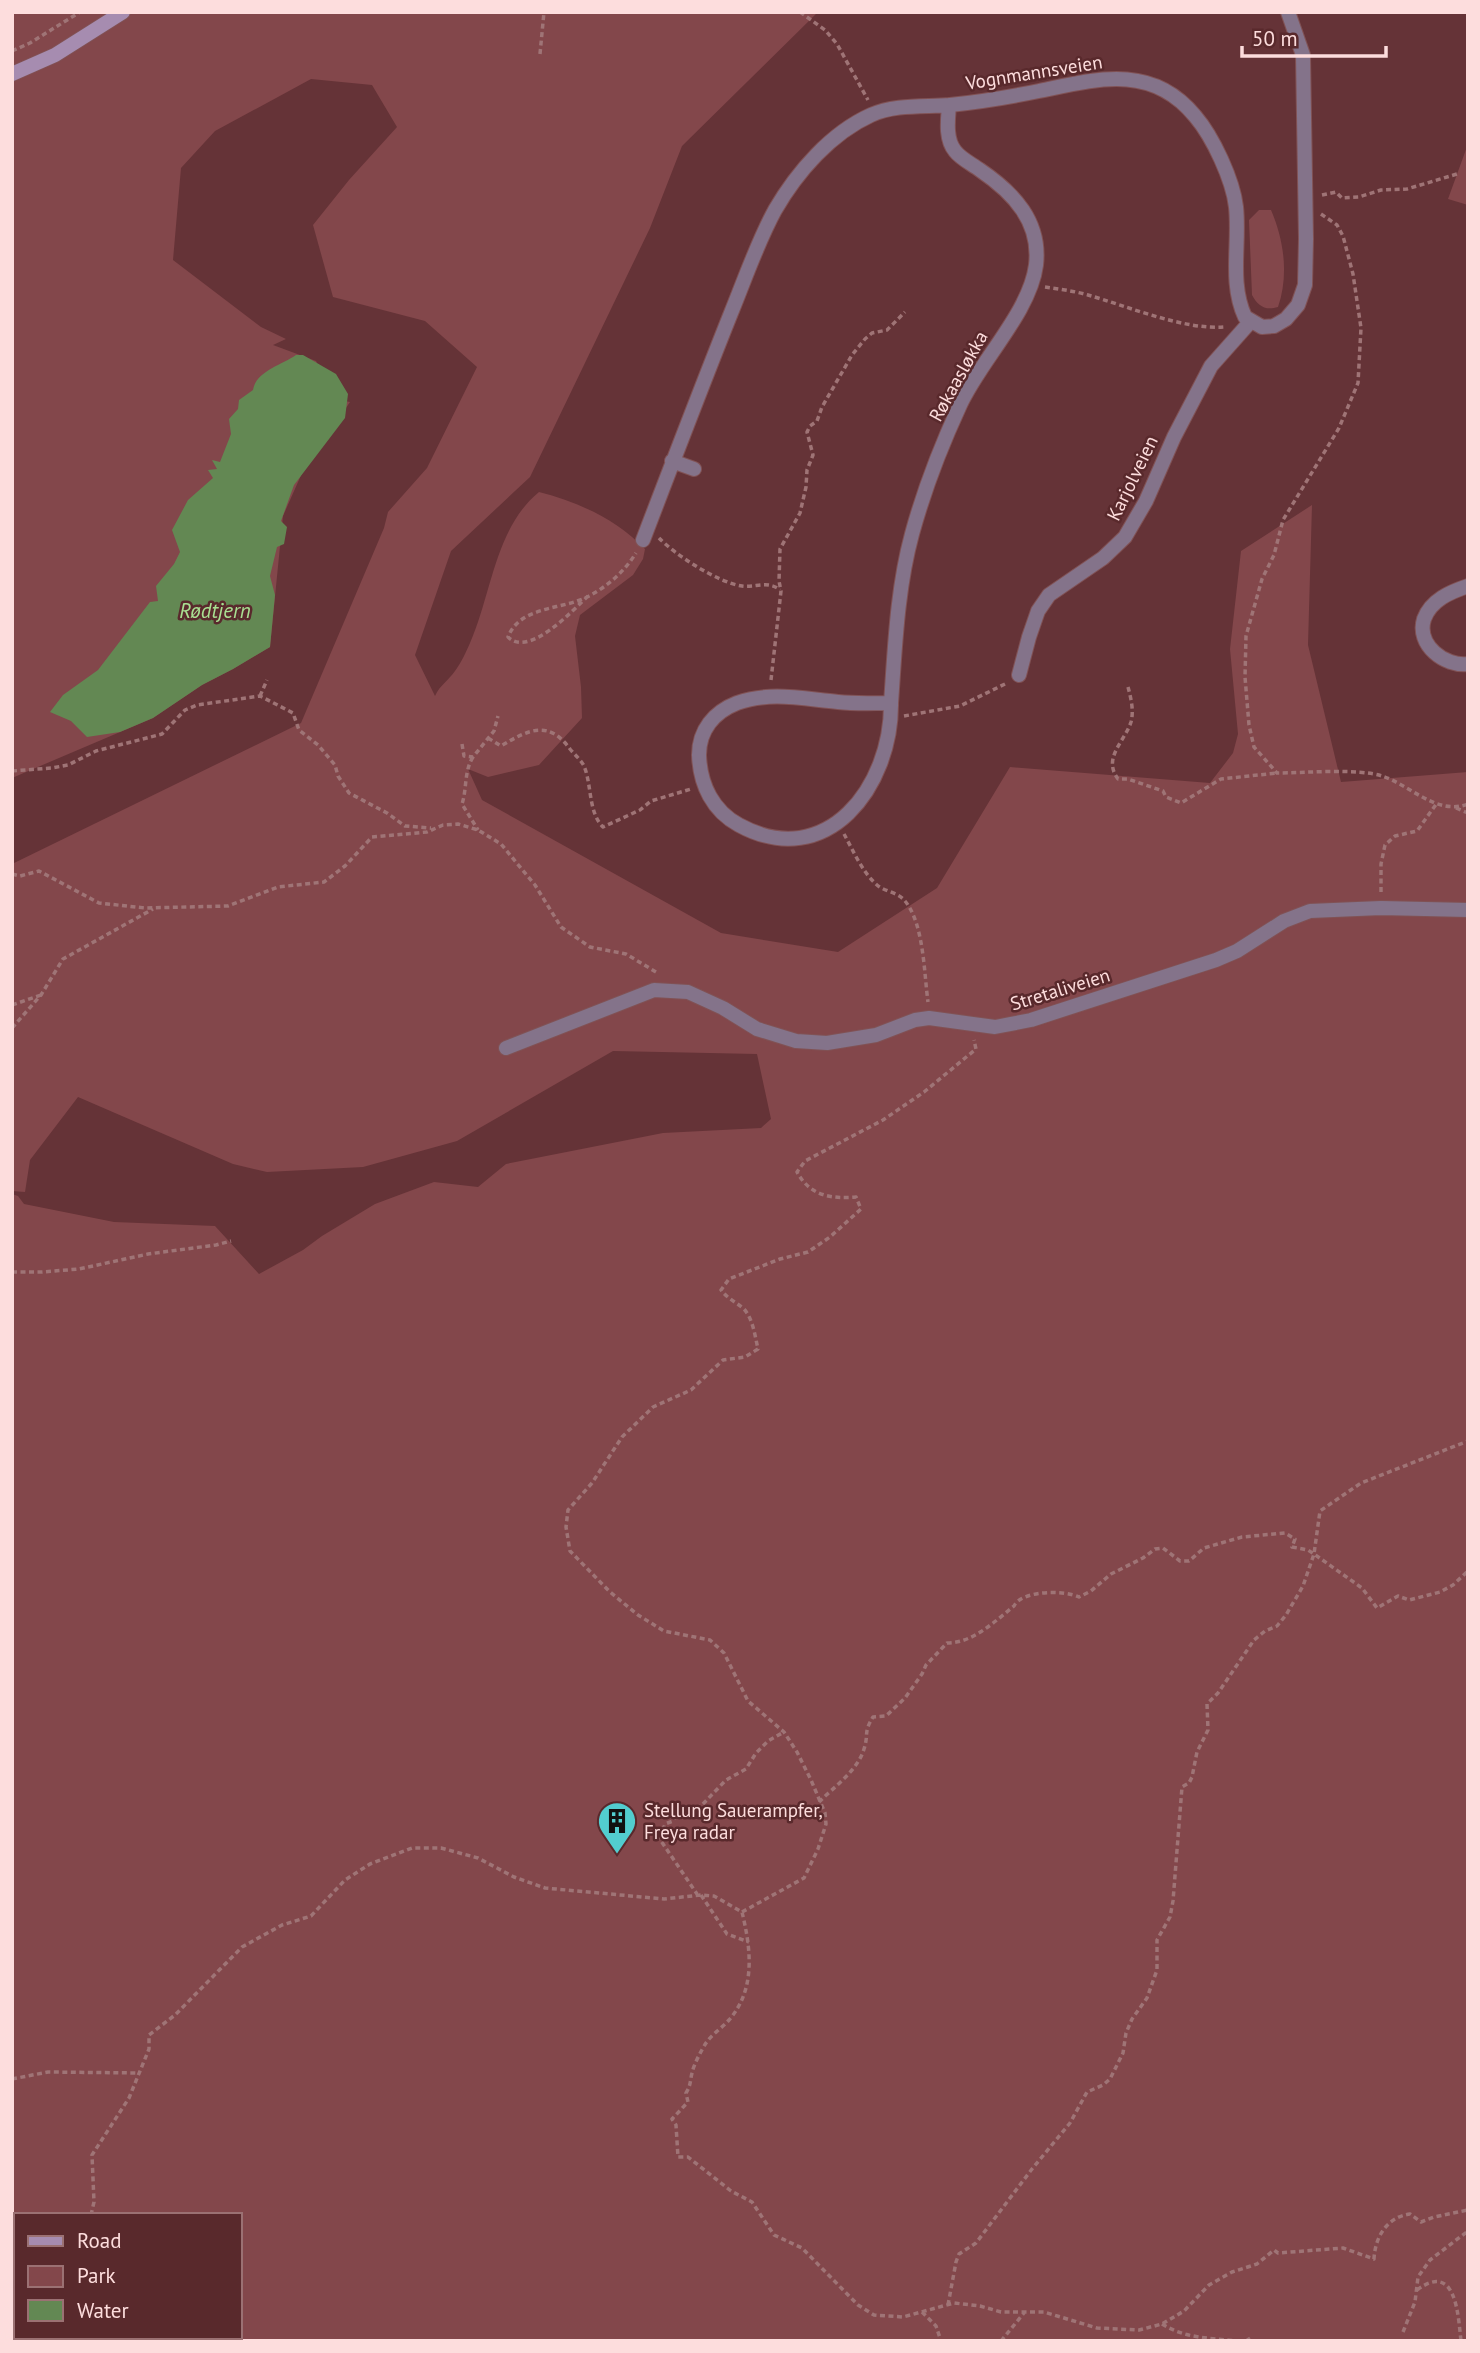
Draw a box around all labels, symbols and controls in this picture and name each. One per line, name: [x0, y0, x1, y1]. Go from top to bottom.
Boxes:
scale bar: [1242, 14, 1386, 58]
text: 50 m: [1252, 25, 1298, 52]
street label: Vognmannsveien: [963, 49, 1104, 95]
street label: Røkaasløkka: [923, 326, 993, 426]
street label: Karjolveien: [1101, 432, 1163, 524]
water label: Rødtjern: [179, 597, 251, 624]
street label: Stretaliveien: [1007, 962, 1113, 1016]
place label: Stellung Sauerampfer, Freya radar: [644, 1798, 823, 1844]
building icon: Stellung Sauerampfer, Freya radar: [596, 1800, 638, 1855]
legend: [14, 2213, 242, 2339]
text: Road: [77, 2227, 121, 2254]
text: Park: [77, 2262, 116, 2289]
text: Water: [77, 2297, 129, 2324]

